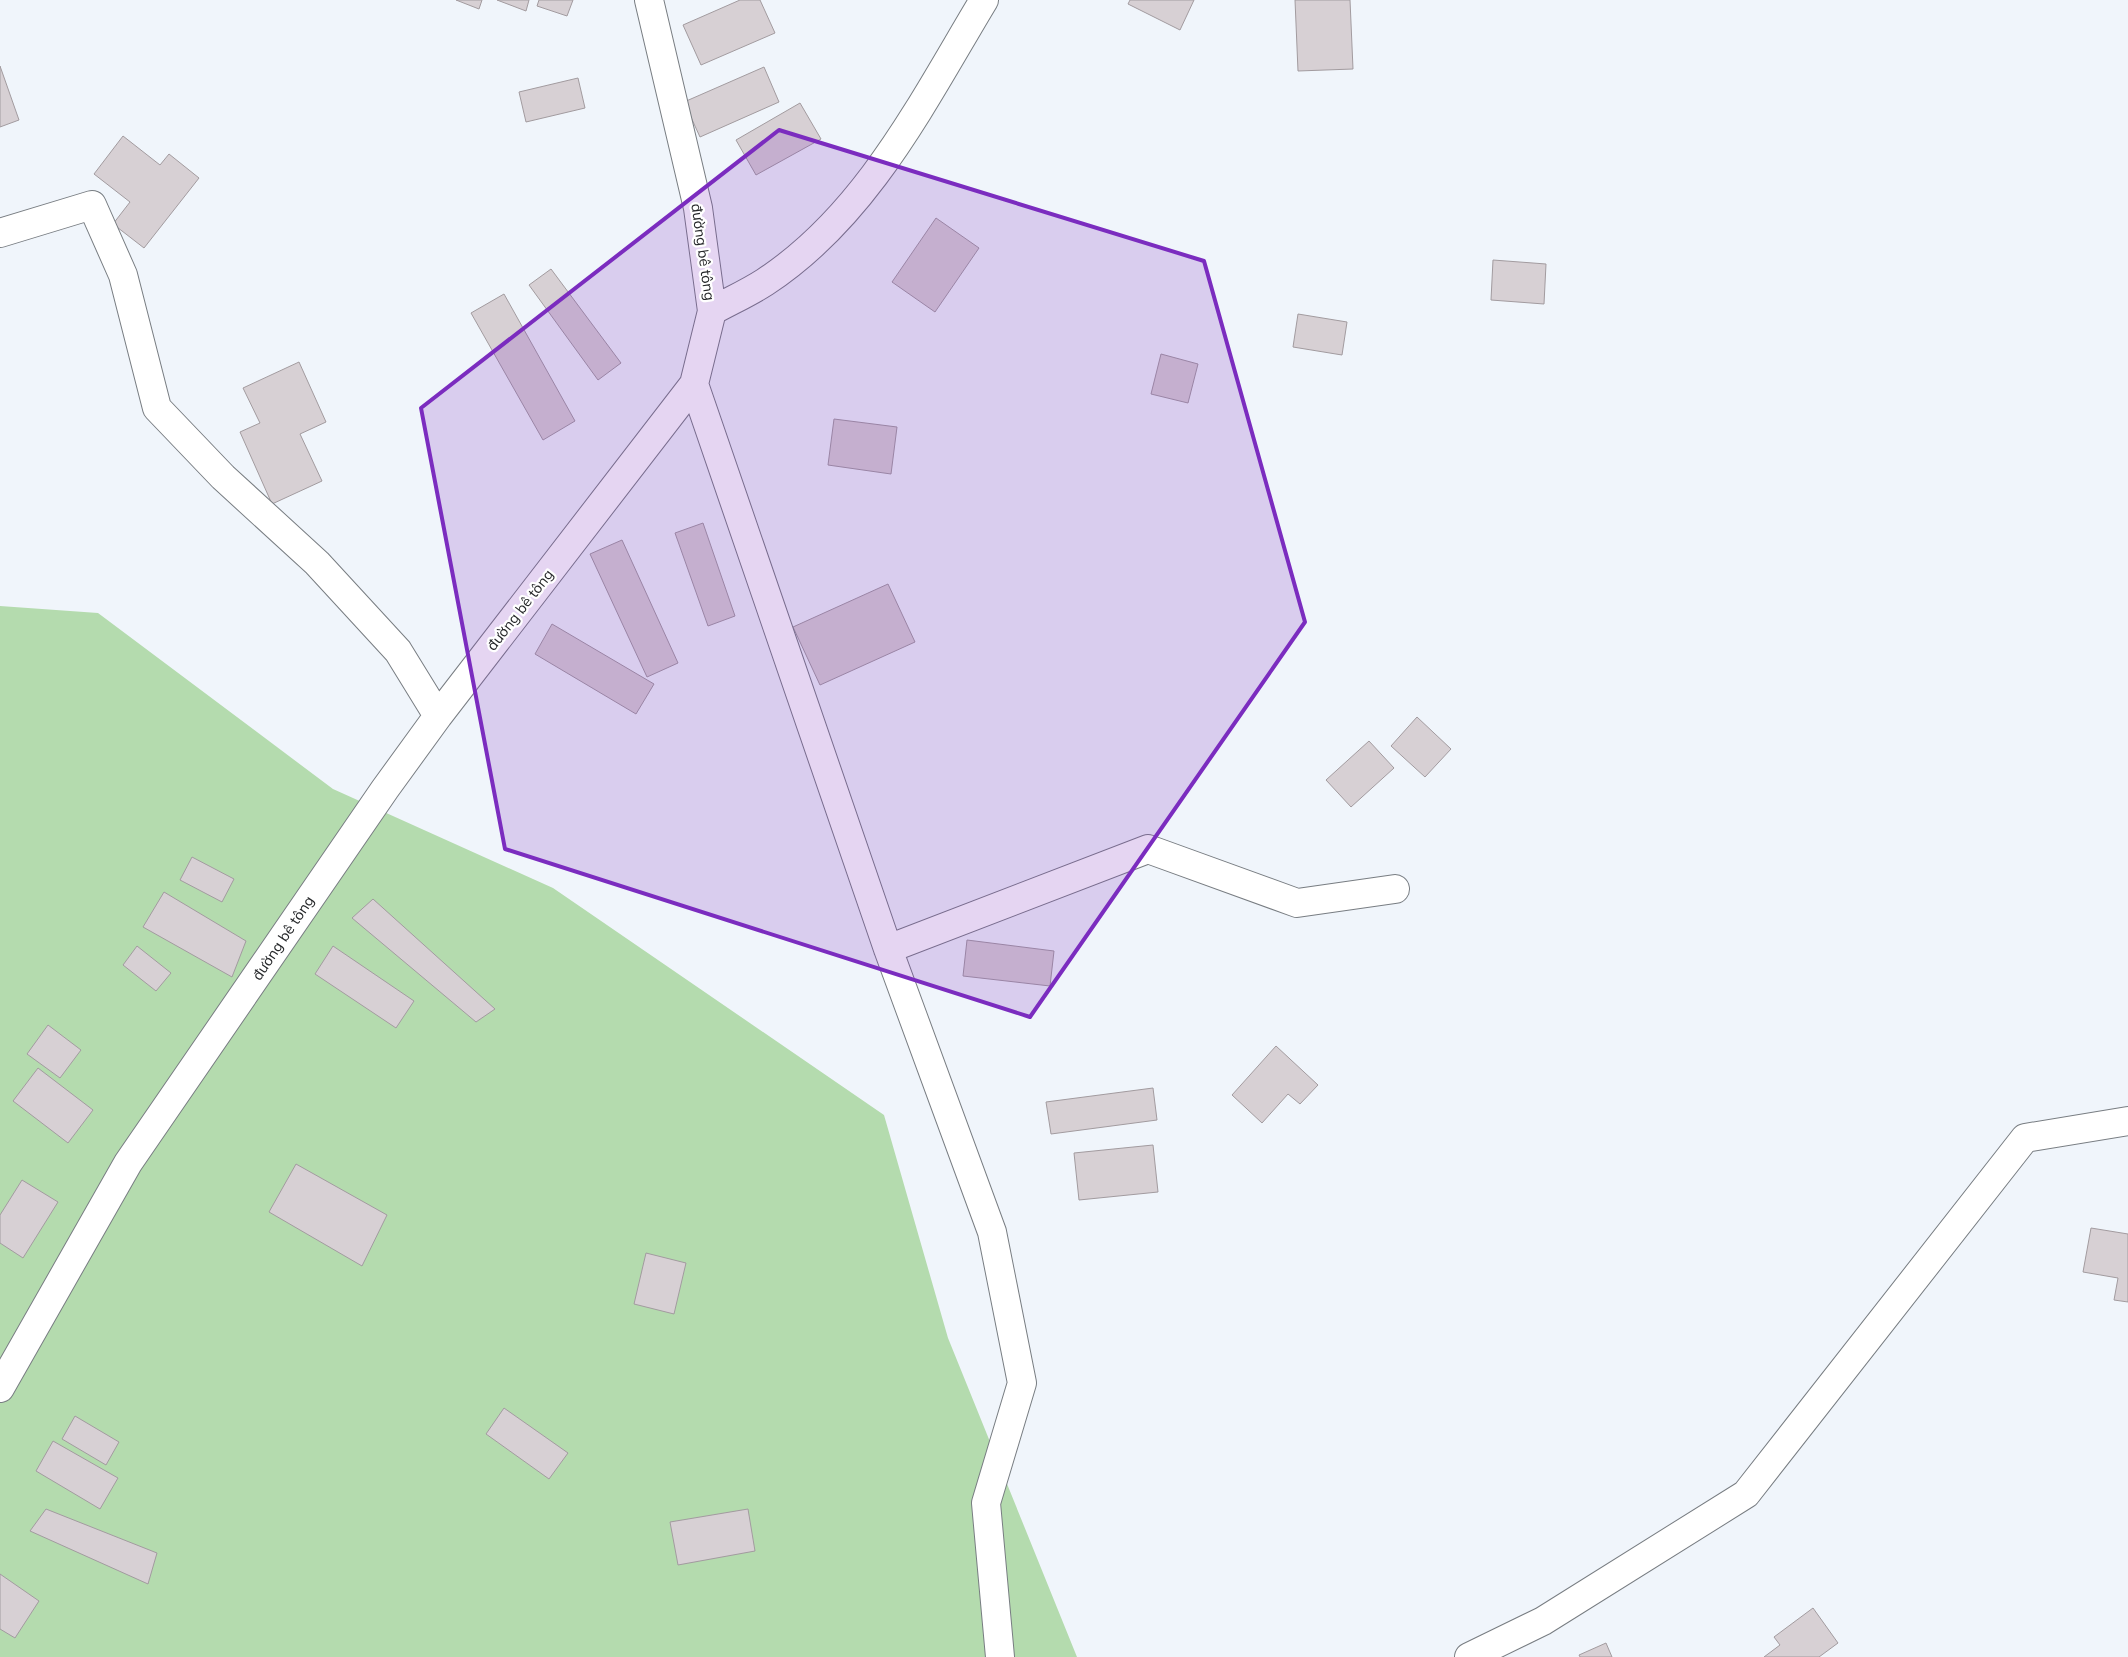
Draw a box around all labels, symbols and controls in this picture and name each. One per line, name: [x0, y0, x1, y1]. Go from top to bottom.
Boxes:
street label: đường bê tông: [686, 202, 720, 302]
street label: đường bê tông: [482, 565, 558, 655]
street label: đường bê tông: [247, 892, 319, 984]

